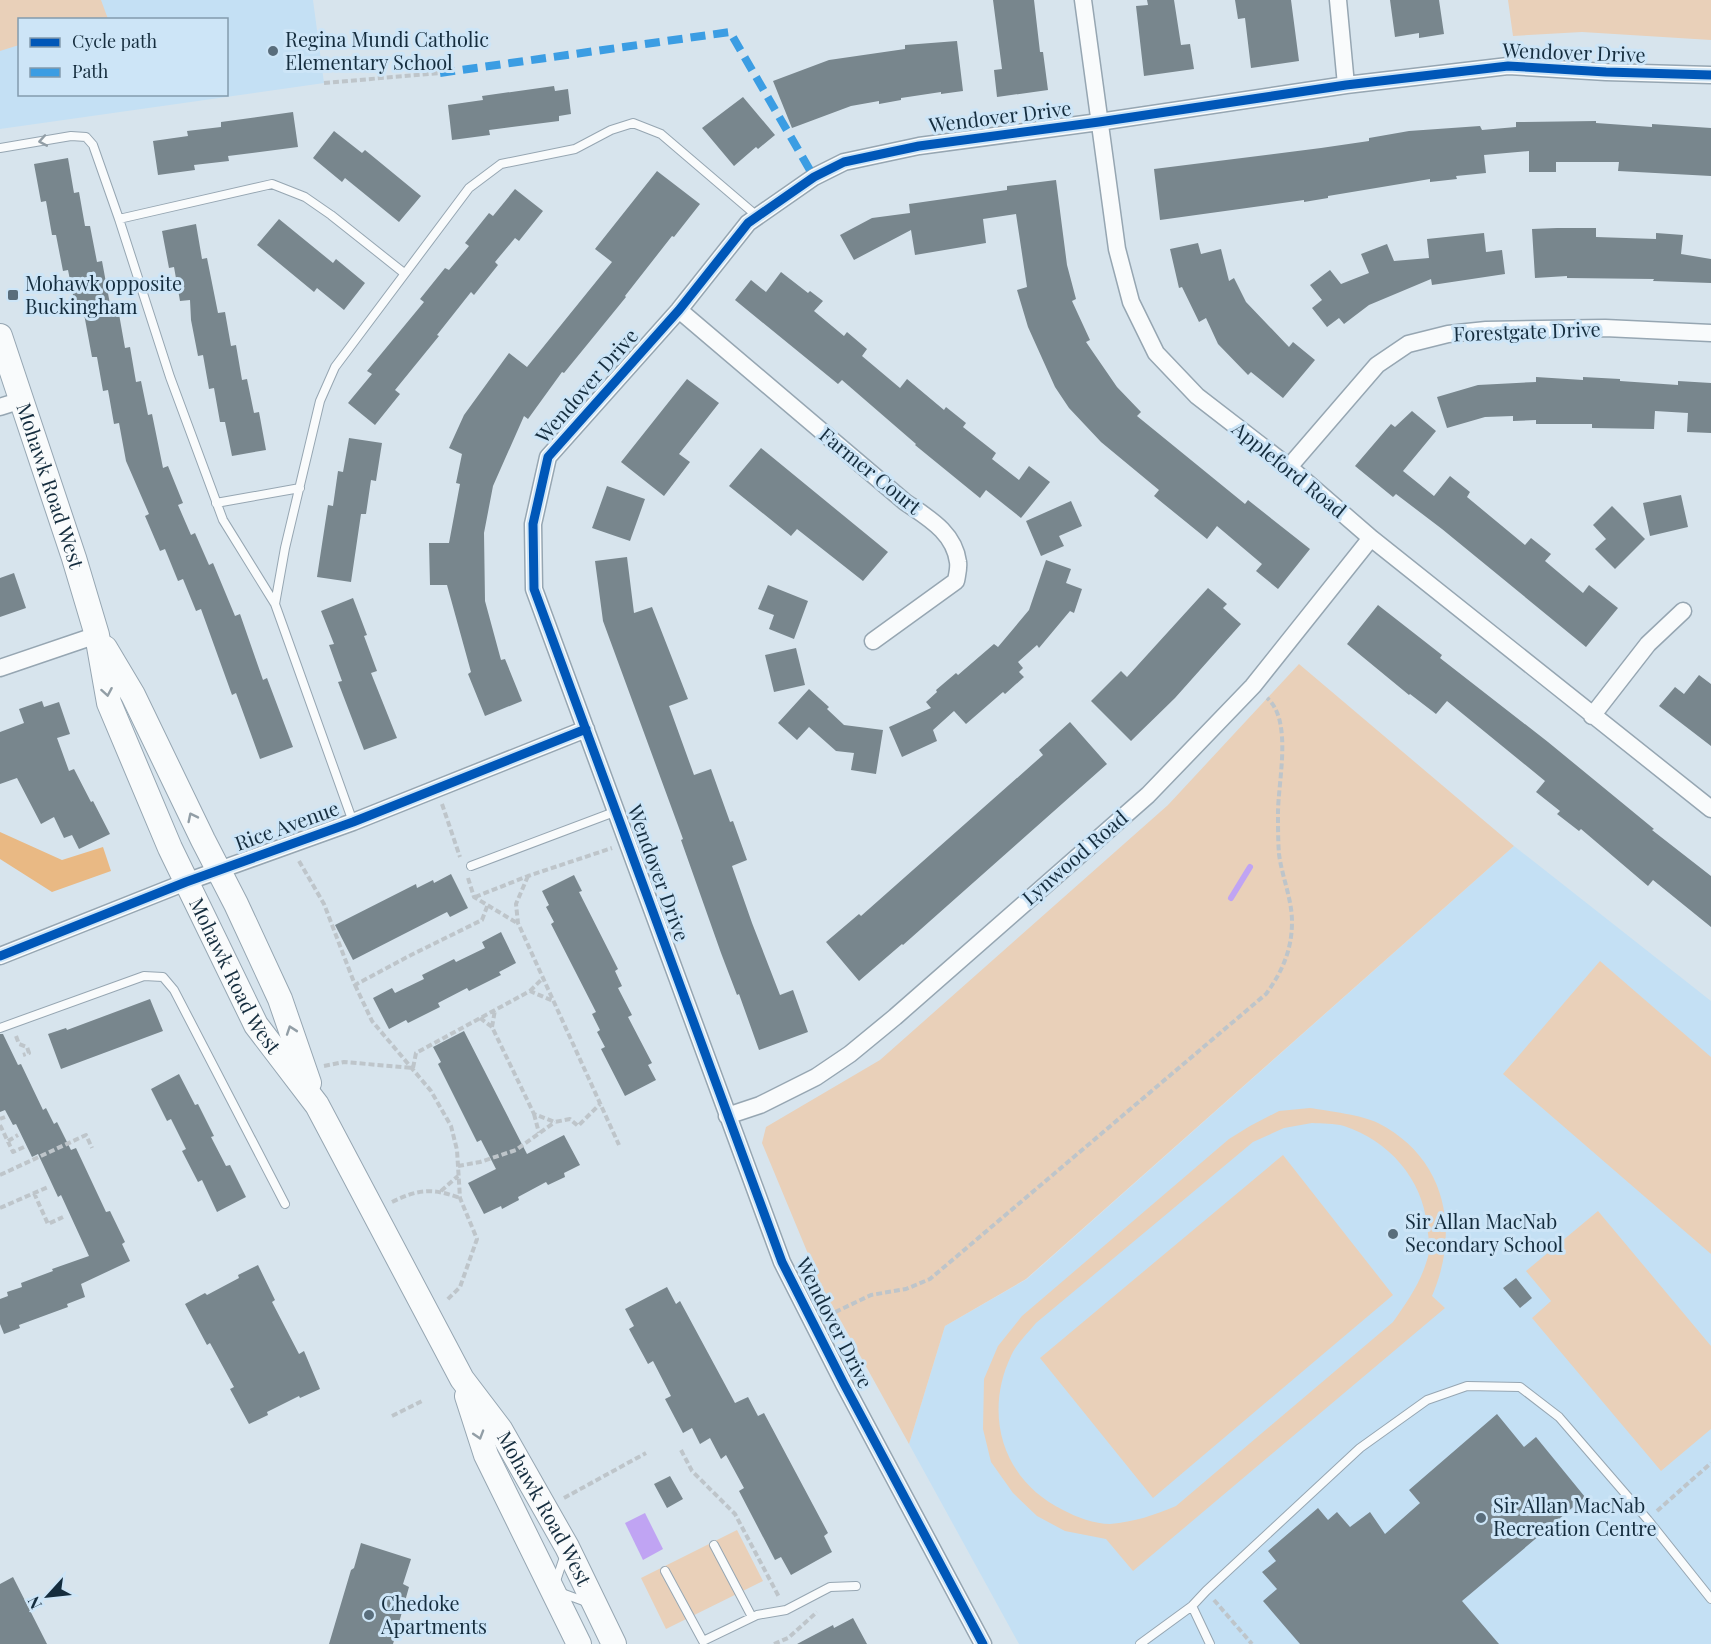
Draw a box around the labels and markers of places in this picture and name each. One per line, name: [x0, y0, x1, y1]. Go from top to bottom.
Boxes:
place label: Regina Mundi Catholic Elementary School: [285, 25, 489, 75]
marker: Regina Mundi Catholic Elementary School: [266, 44, 280, 58]
place label: Mohawk opposite Buckingham: [25, 269, 182, 319]
marker: Mohawk opposite Buckingham: [6, 288, 20, 302]
place label: Sir Allan MacNab Secondary School: [1405, 1207, 1564, 1257]
marker: Sir Allan MacNab Secondary School: [1386, 1227, 1400, 1241]
place label: Sir Allan MacNab Recreation Centre: [1493, 1491, 1657, 1541]
marker: Sir Allan MacNab Recreation Centre: [1474, 1511, 1488, 1525]
place label: Chedoke Apartments: [380, 1589, 487, 1639]
marker: Chedoke Apartments: [362, 1608, 376, 1622]

